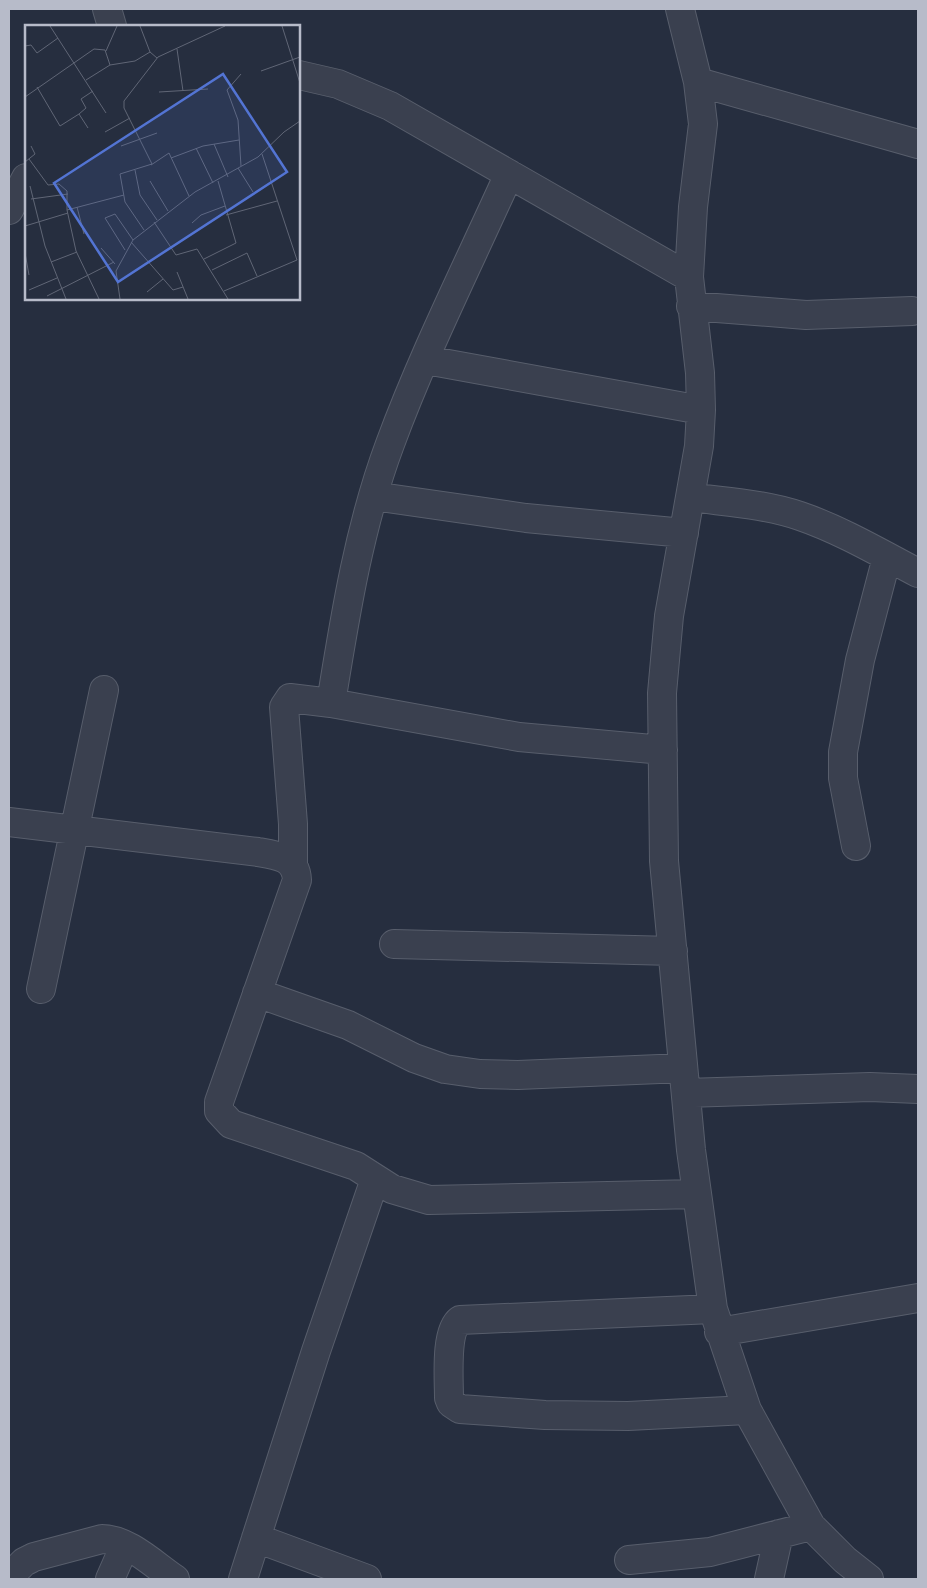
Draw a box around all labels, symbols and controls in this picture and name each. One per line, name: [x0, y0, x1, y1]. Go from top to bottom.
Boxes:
inset map: [25, 25, 300, 300]

